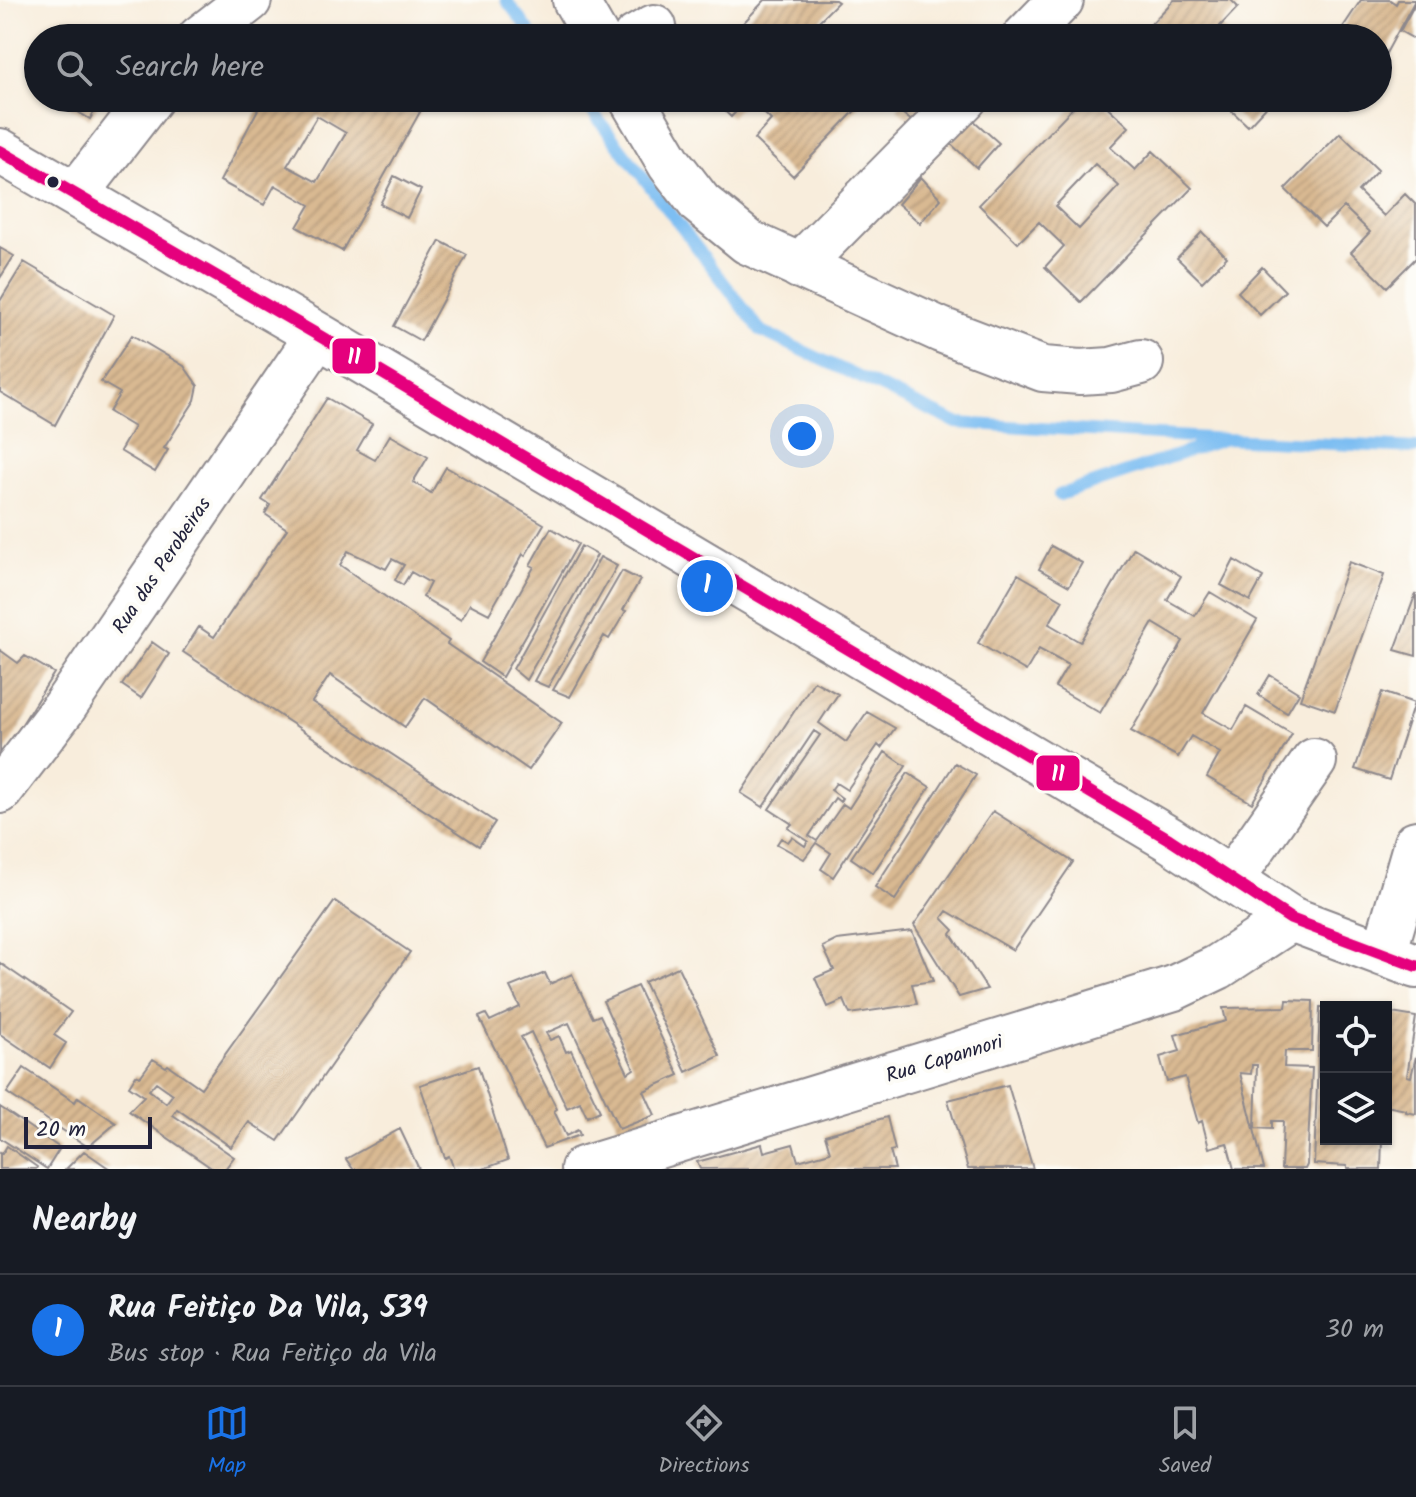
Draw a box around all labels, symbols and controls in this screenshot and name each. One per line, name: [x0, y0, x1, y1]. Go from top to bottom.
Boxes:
search box: [24, 24, 1392, 112]
text: Search here: [116, 44, 264, 92]
icon: search: [52, 46, 96, 90]
unlabelled marker: [45, 174, 61, 190]
line badge: 11: [331, 337, 377, 375]
text: 11: [347, 341, 361, 376]
your location: [782, 416, 822, 456]
street label: Rua das Perobeiras: [105, 491, 221, 641]
pin: 1: [681, 556, 733, 616]
line badge: 11: [1035, 754, 1081, 792]
text: 11: [1051, 758, 1065, 793]
map controls: [1320, 1001, 1392, 1145]
button: locate: [1320, 1001, 1392, 1073]
street label: Rua Capannori: [882, 1027, 1008, 1093]
button: layers: [1320, 1073, 1392, 1145]
scale bar: [24, 1113, 152, 1149]
text: 20 m: [36, 1113, 86, 1148]
text: Nearby: [32, 1194, 137, 1248]
text: Rua Feitiço Da Vila, 539: [108, 1285, 428, 1333]
text: 1: [54, 1309, 62, 1351]
text: 30 m: [1325, 1309, 1384, 1351]
text: Bus stop · Rua Feitiço da Vila: [108, 1333, 437, 1375]
tab: Map: [205, 1401, 249, 1484]
tab: Directions: [658, 1401, 750, 1484]
tab: Saved: [1159, 1401, 1211, 1484]

